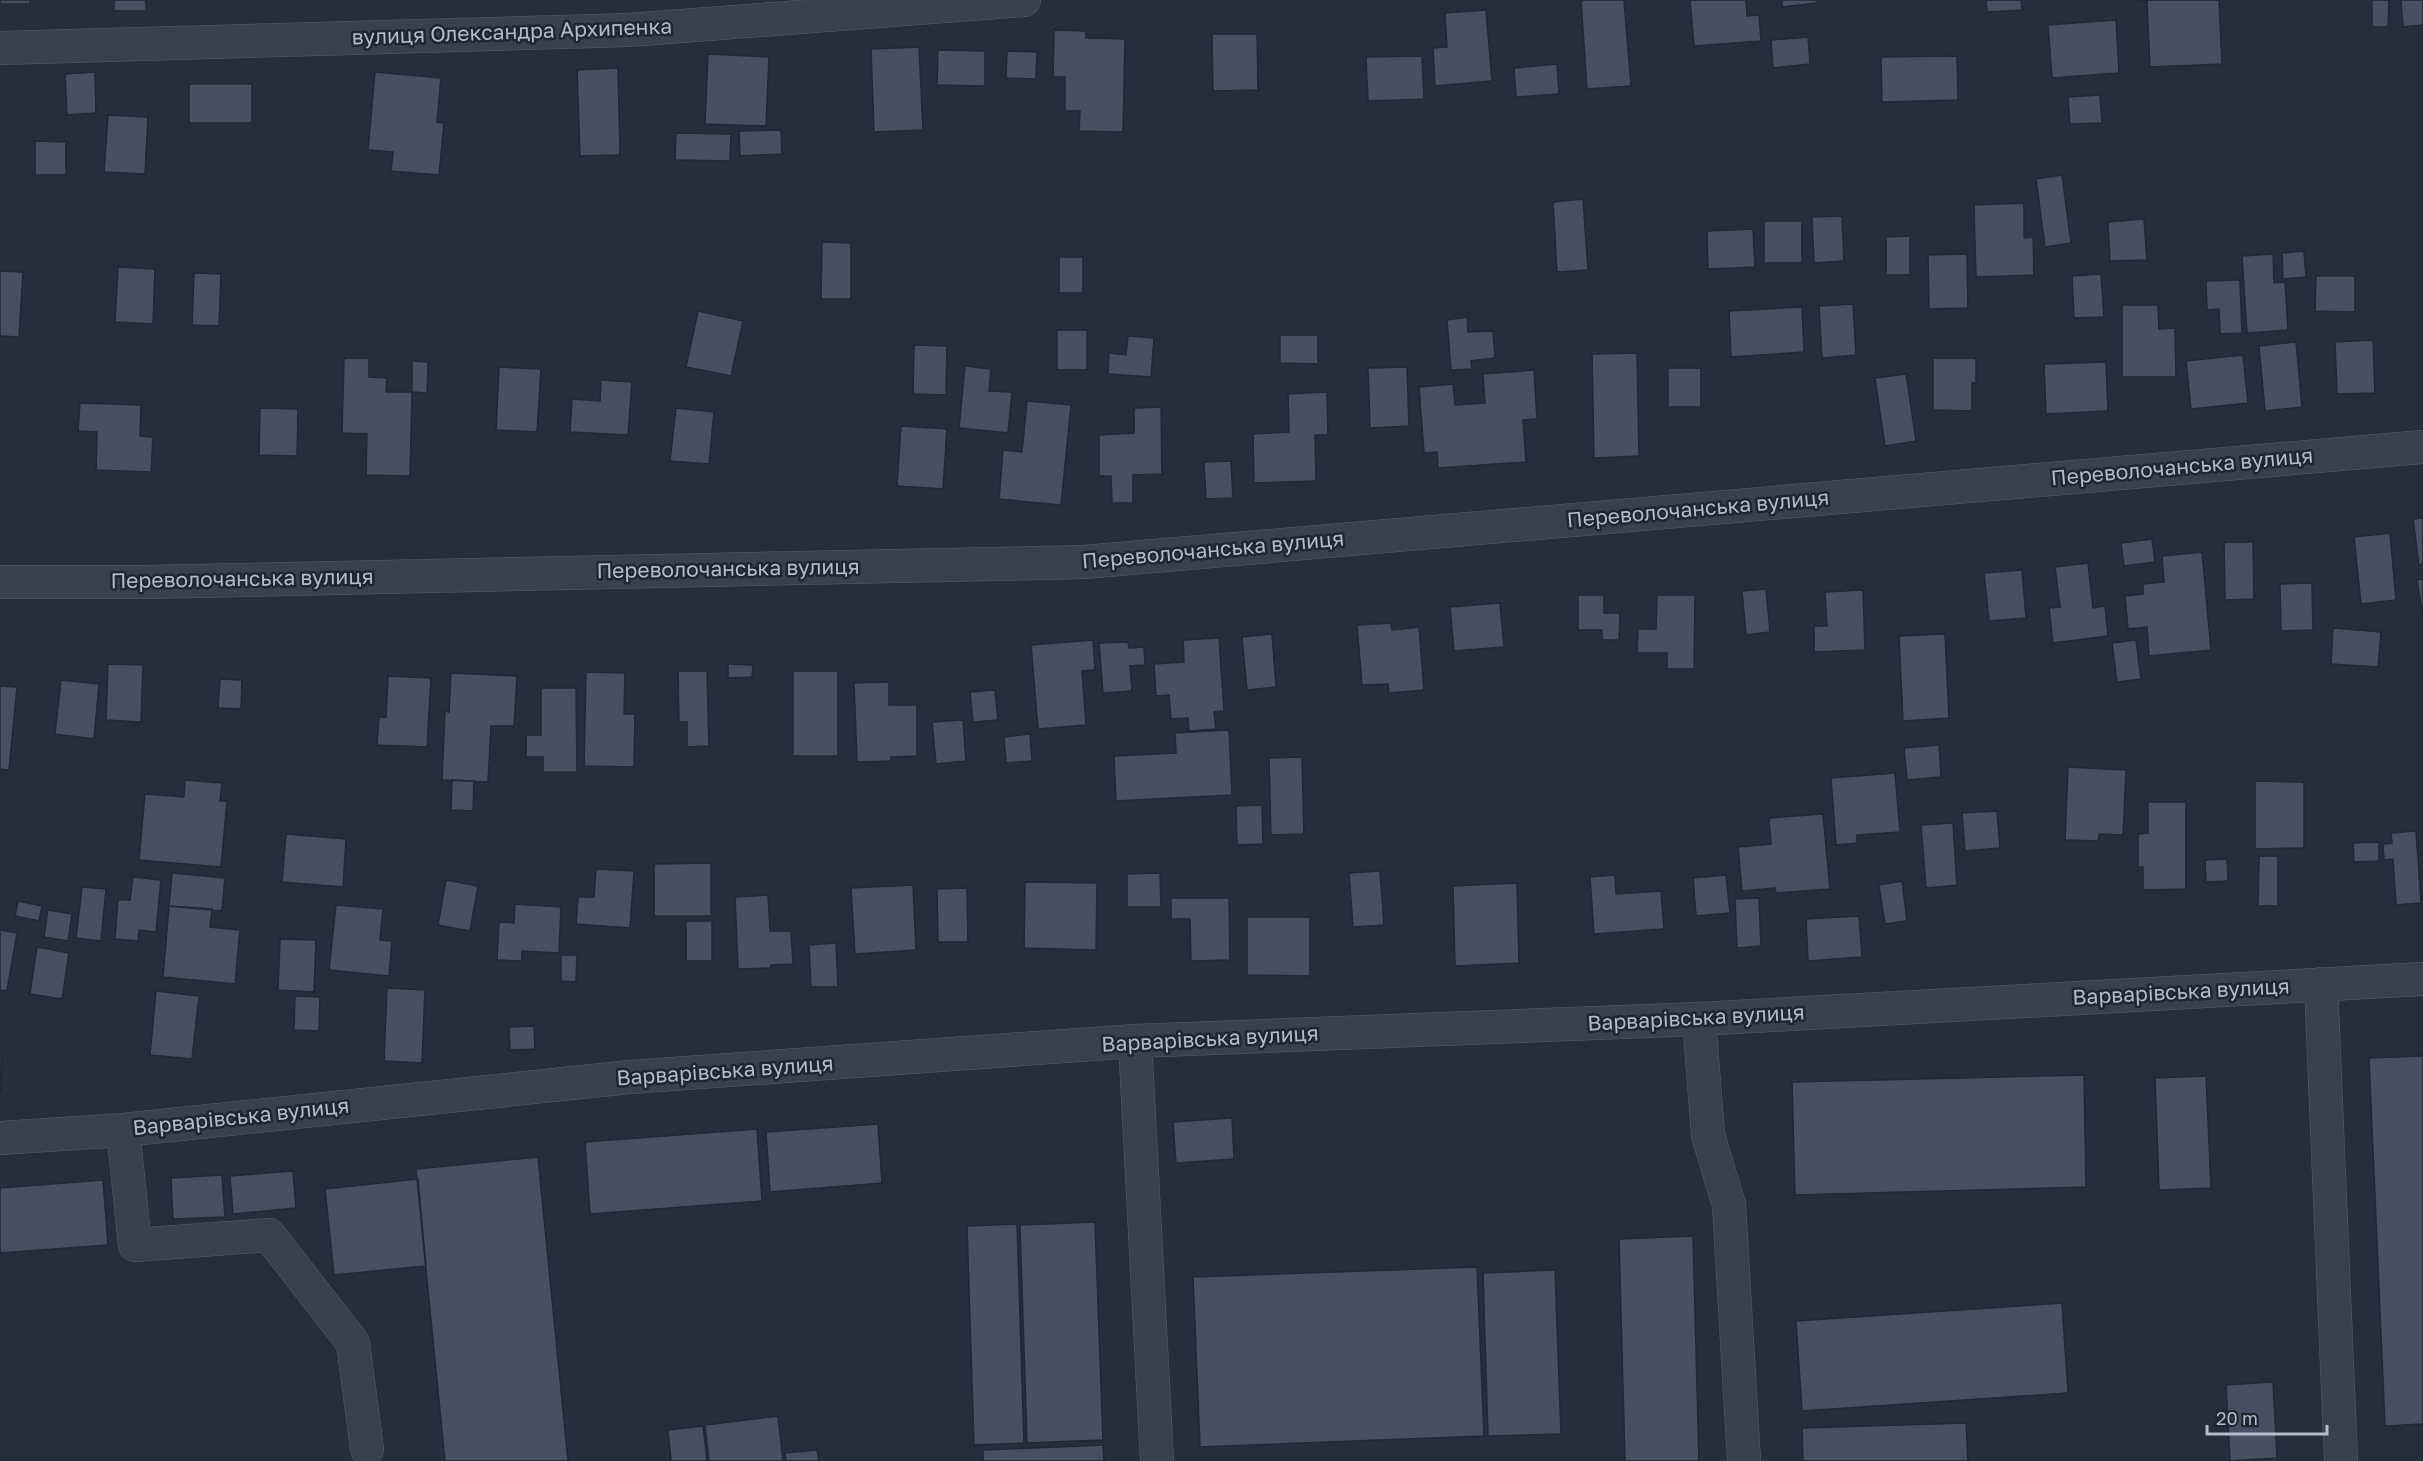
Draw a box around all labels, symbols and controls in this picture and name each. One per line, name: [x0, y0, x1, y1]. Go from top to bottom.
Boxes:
street label: вулиця Олександра Архипенка: [351, 12, 673, 50]
street label: Переволочанська вулиця: [2050, 442, 2314, 490]
street label: Переволочанська вулиця: [1566, 484, 1830, 532]
street label: Переволочанська вулиця: [1081, 525, 1345, 573]
street label: Переволочанська вулиця: [596, 553, 860, 583]
street label: Переволочанська вулиця: [110, 563, 374, 593]
street label: Варварівська вулиця: [2072, 972, 2290, 1010]
street label: Варварівська вулиця: [1587, 998, 1805, 1036]
street label: Варварівська вулиця: [1101, 1019, 1319, 1057]
street label: Варварівська вулиця: [616, 1049, 834, 1091]
street label: Варварівська вулиця: [131, 1092, 350, 1140]
scale bar: [2207, 1398, 2327, 1436]
text: 20 m: [2216, 1407, 2258, 1429]

